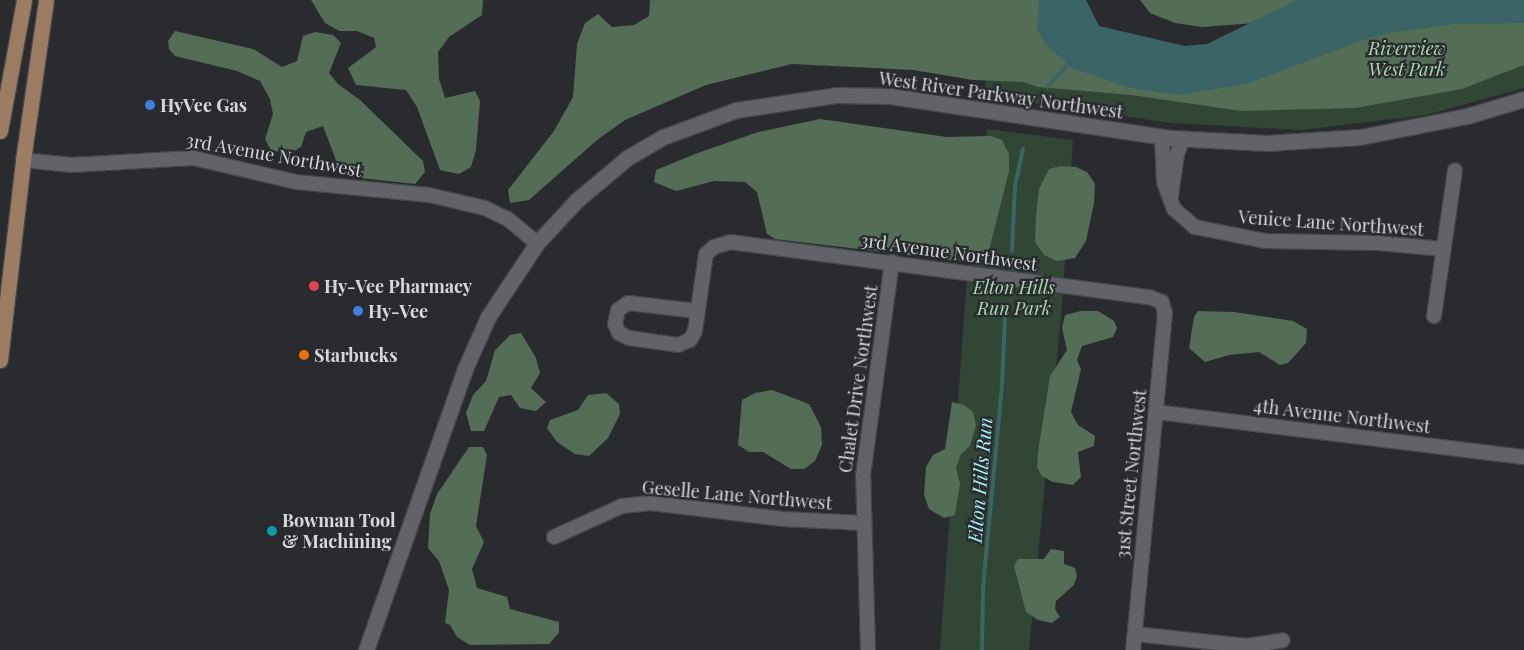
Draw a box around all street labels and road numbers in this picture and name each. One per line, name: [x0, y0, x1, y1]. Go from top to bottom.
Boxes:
street label: West River Parkway Northwest: [877, 67, 1125, 123]
street label: 3rd Avenue Northwest: [184, 129, 364, 181]
street label: Venice Lane Northwest: [1238, 206, 1424, 240]
street label: 3rd Avenue Northwest: [859, 229, 1039, 275]
street label: Chalet Drive Northwest: [834, 284, 882, 474]
street label: 31st Street Northwest: [1111, 388, 1151, 560]
street label: 4th Avenue Northwest: [1252, 394, 1432, 438]
street label: Geselle Lane Northwest: [641, 476, 833, 514]

